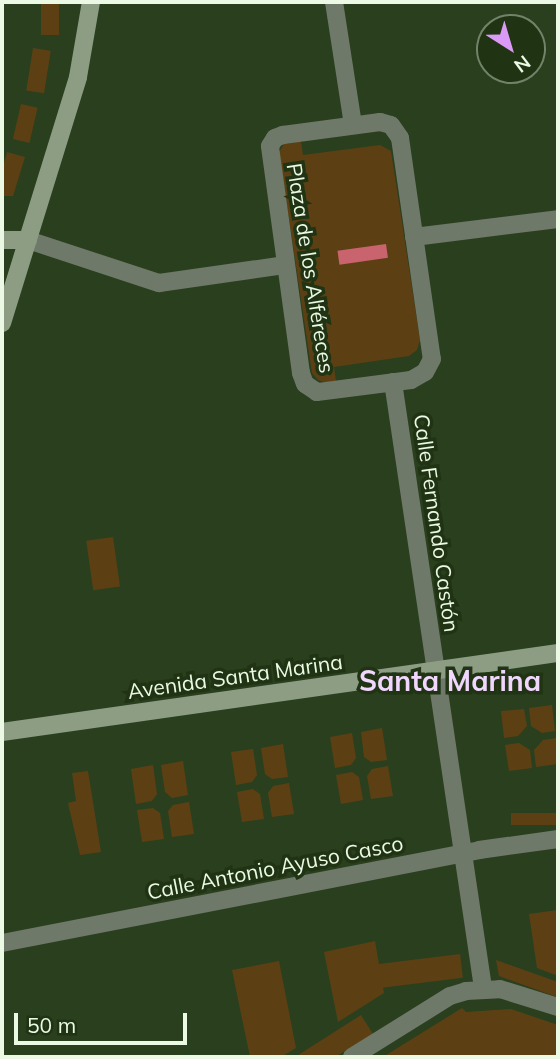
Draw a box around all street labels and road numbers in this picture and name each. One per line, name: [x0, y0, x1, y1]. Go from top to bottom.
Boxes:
street label: Plaza de los Alféreces: [282, 161, 340, 375]
street label: Calle Fernando Castón: [409, 412, 465, 634]
street label: Avenida Santa Marina: [126, 648, 344, 704]
street label: Calle Antonio Ayuso Casco: [145, 830, 405, 904]

